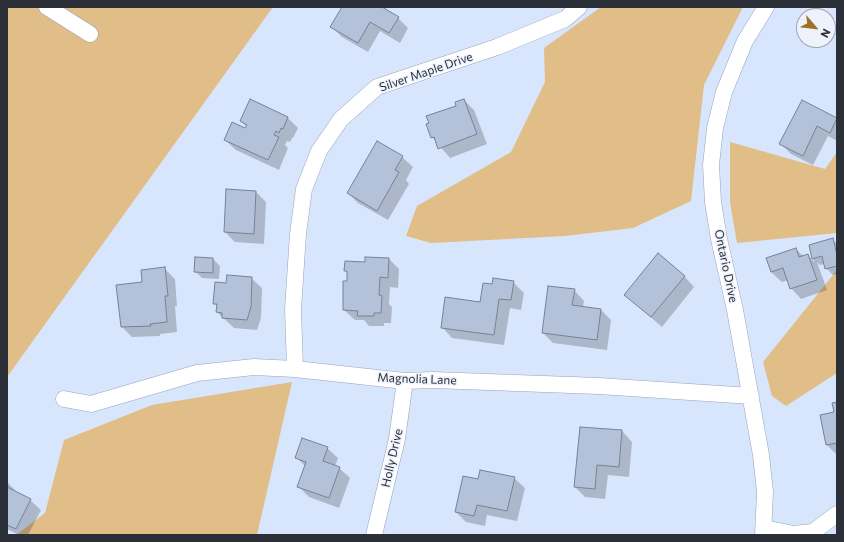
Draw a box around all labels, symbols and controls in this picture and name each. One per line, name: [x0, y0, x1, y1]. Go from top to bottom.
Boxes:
north arrow: [796, 8, 836, 48]
text: N: [818, 27, 834, 40]
street label: Silver Maple Drive: [377, 49, 475, 95]
street label: Ontario Drive: [711, 228, 741, 304]
street label: Magnolia Lane: [377, 370, 457, 388]
street label: Holly Drive: [378, 427, 406, 489]

